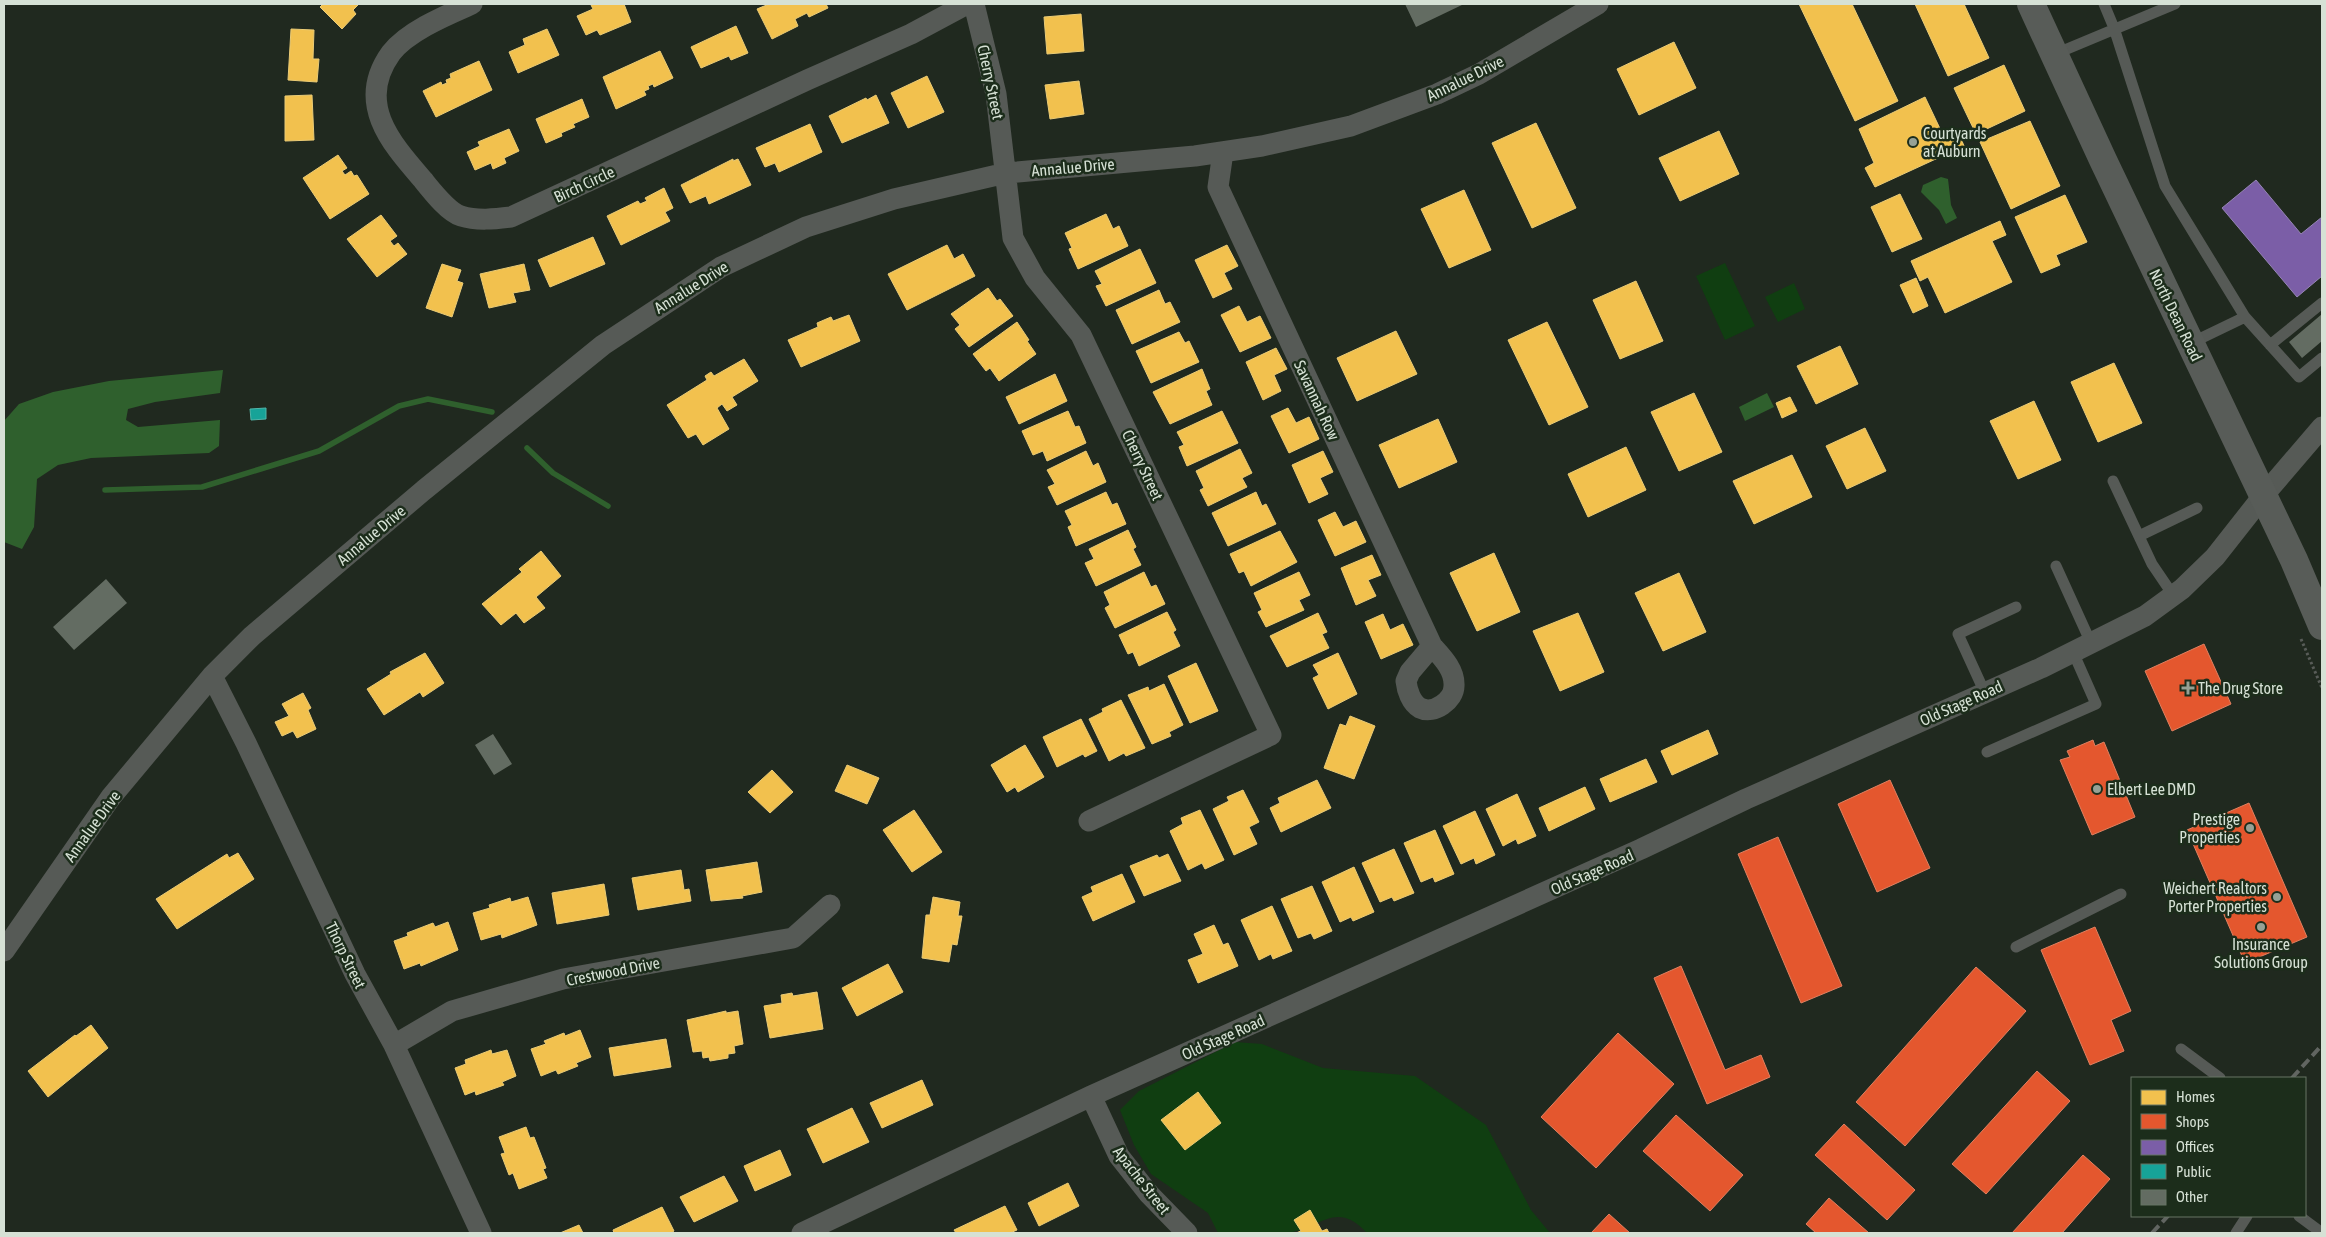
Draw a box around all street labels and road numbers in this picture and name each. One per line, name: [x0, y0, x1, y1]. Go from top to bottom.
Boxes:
street label: Cherry Street: [973, 43, 1008, 121]
street label: Annalue Drive: [1424, 52, 1506, 104]
street label: Annalue Drive: [1031, 154, 1115, 180]
street label: Birch Circle: [551, 162, 617, 206]
street label: Annalue Drive: [651, 257, 731, 317]
street label: North Dean Road: [2146, 266, 2206, 364]
street label: Savannah Row: [1291, 357, 1343, 443]
street label: Cherry Street: [1118, 427, 1167, 504]
street label: Annalue Drive: [333, 501, 409, 569]
street label: Old Stage Road: [1917, 677, 2006, 730]
street label: Annalue Drive: [60, 787, 124, 865]
street label: Old Stage Road: [1548, 846, 1637, 899]
street label: Thorp Street: [321, 919, 370, 992]
street label: Crestwood Drive: [565, 953, 661, 989]
street label: Old Stage Road: [1179, 1011, 1268, 1064]
street label: Apache Street: [1109, 1143, 1174, 1218]

